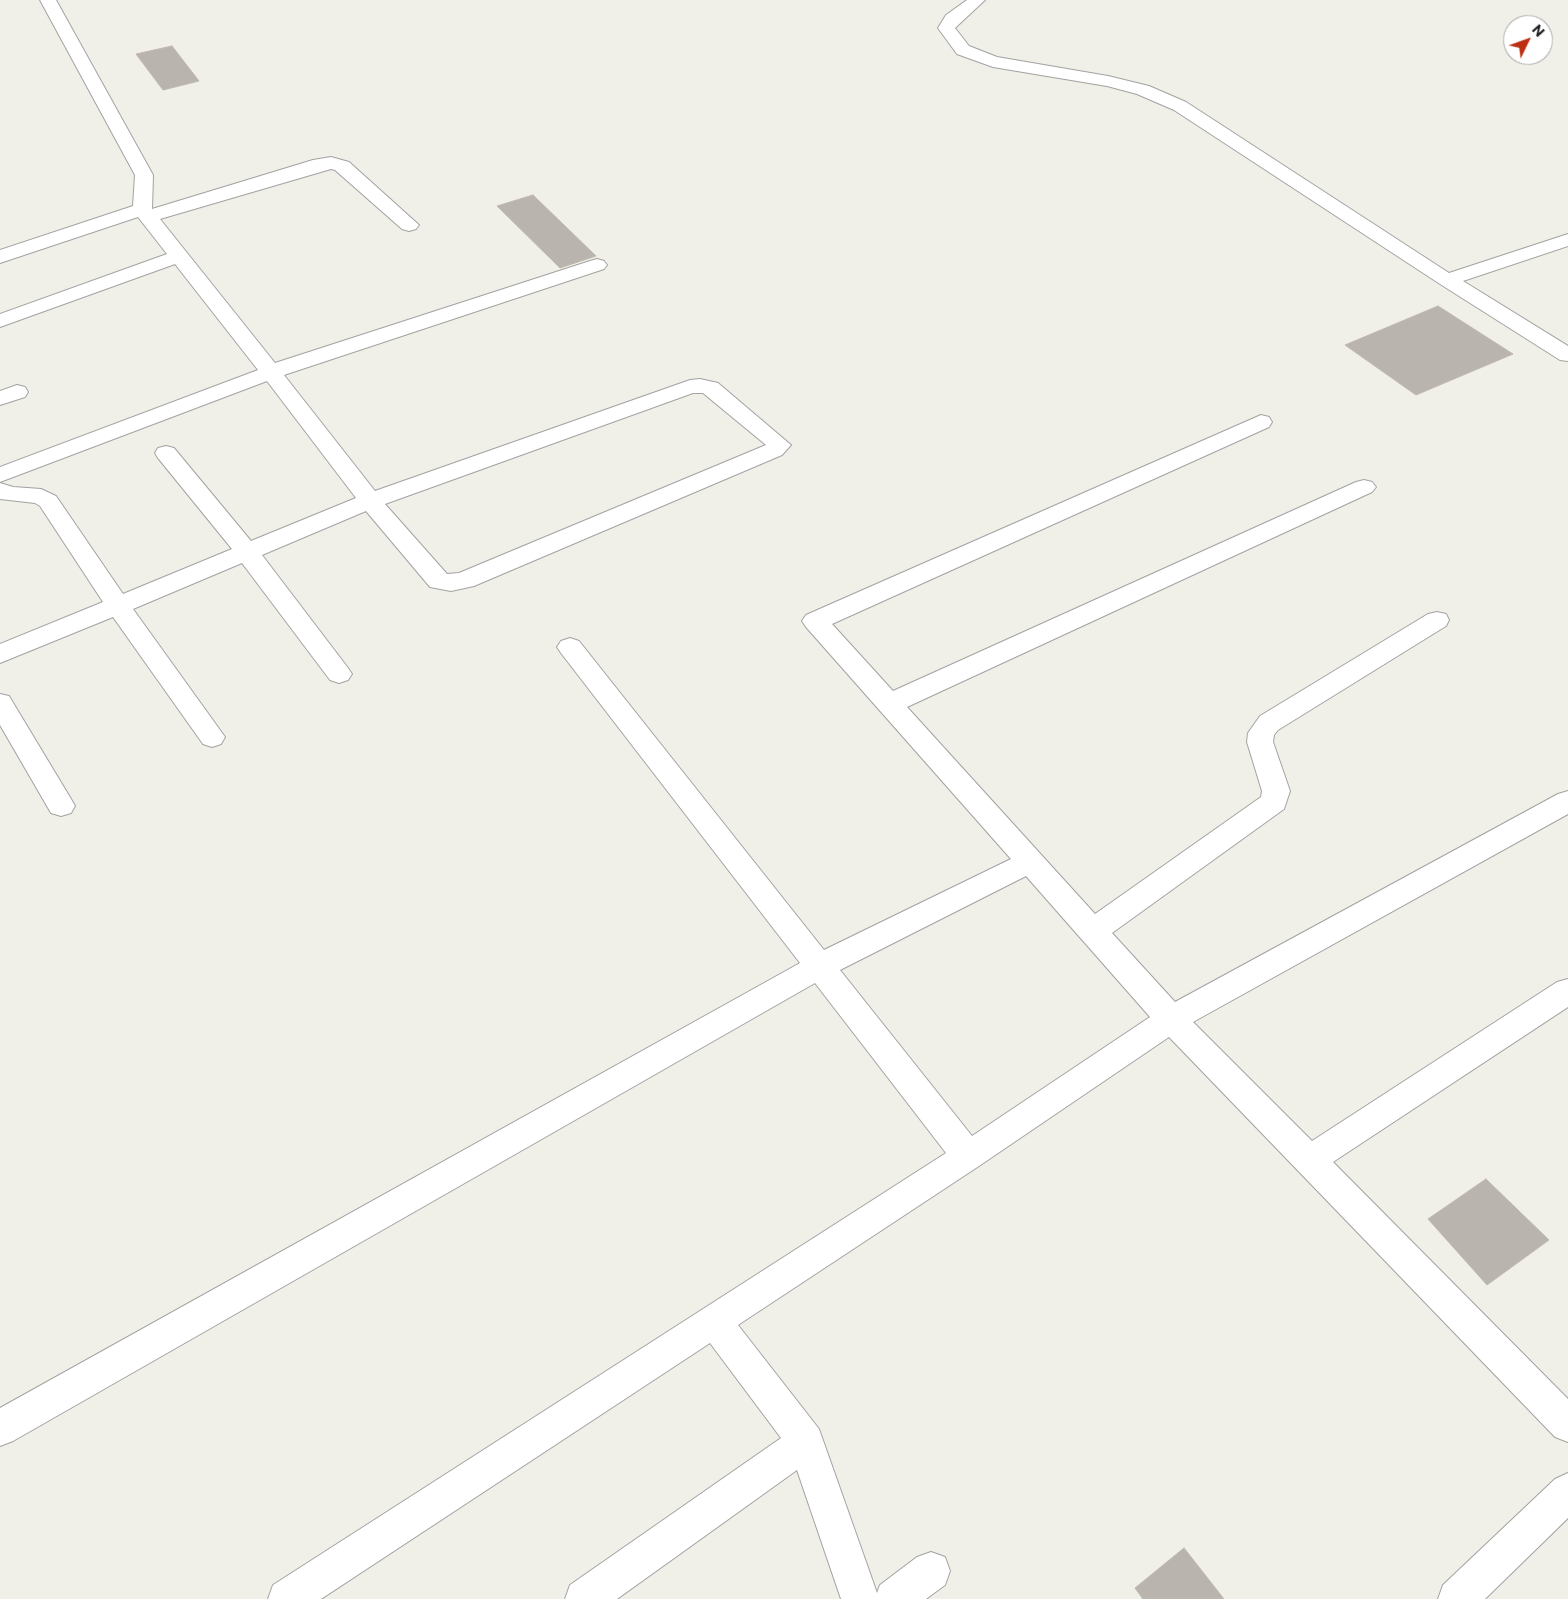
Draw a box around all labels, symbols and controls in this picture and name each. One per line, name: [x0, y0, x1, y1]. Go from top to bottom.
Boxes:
north arrow: [1503, 15, 1553, 65]
text: N: [1529, 21, 1549, 40]

